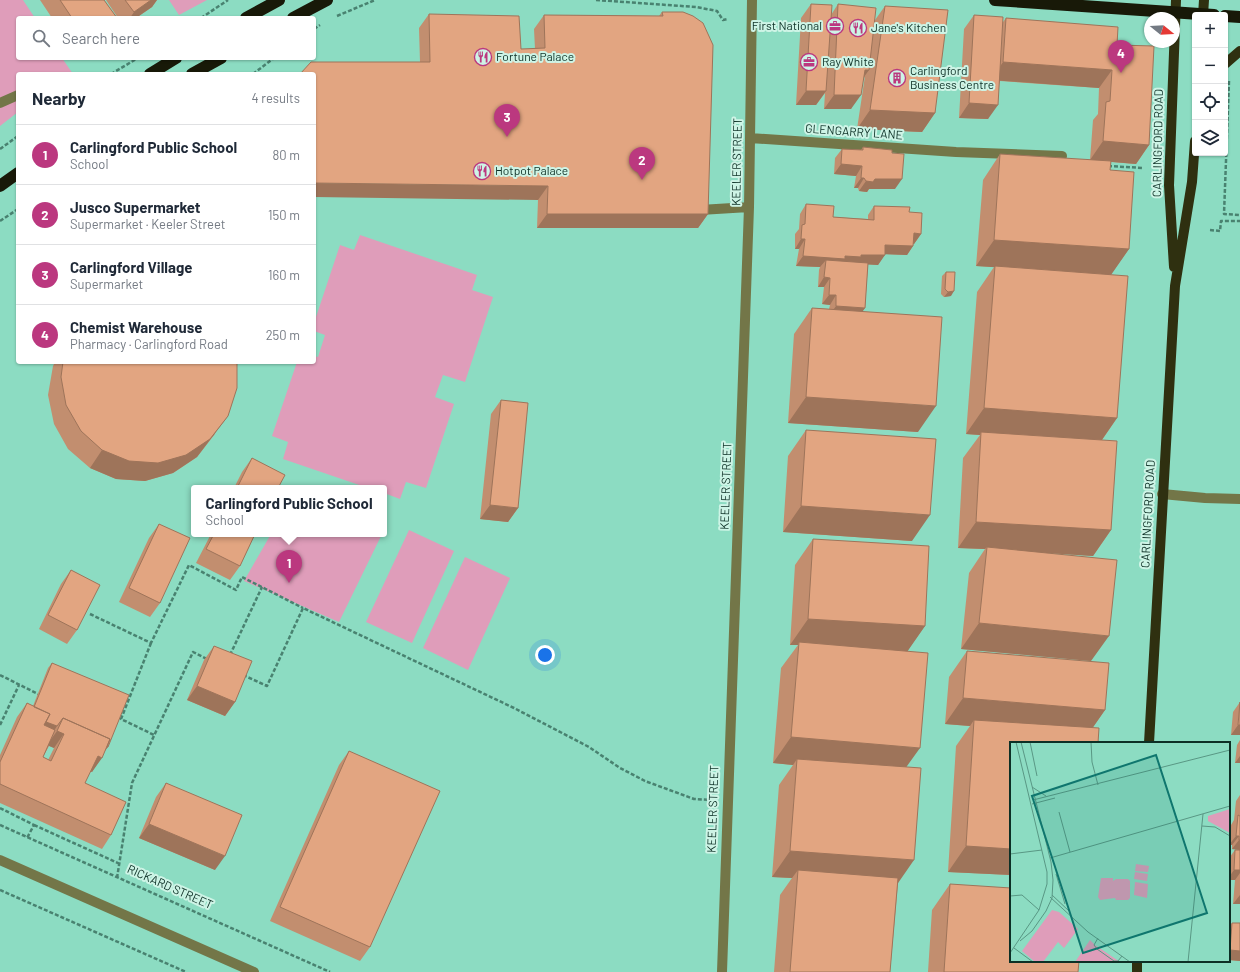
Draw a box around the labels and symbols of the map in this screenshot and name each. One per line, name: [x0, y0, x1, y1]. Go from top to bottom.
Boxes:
north arrow: [1144, 12, 1180, 48]
office icon: First National: [825, 16, 845, 36]
place label: First National: [752, 18, 822, 32]
restaurant icon: Jane's Kitchen: [848, 18, 868, 38]
place label: Jane's Kitchen: [871, 20, 946, 34]
pin: 4: [1108, 40, 1134, 73]
restaurant icon: Fortune Palace: [473, 47, 493, 67]
place label: Fortune Palace: [496, 49, 574, 63]
office icon: Ray White: [799, 52, 819, 72]
place label: Ray White: [822, 54, 874, 68]
place label: Carlingford Business Centre: [910, 63, 994, 91]
building icon: Carlingford Business Centre: [887, 68, 907, 88]
street label: CARLINGFORD ROAD: [1149, 89, 1165, 197]
pin: 3: [494, 104, 520, 137]
street label: KEELER STREET: [728, 118, 744, 206]
street label: GLENGARRY LANE: [805, 121, 903, 141]
pin: 2: [629, 147, 655, 180]
restaurant icon: Hotpot Palace: [472, 161, 492, 181]
place label: Hotpot Palace: [495, 163, 568, 177]
street label: KEELER STREET: [716, 442, 734, 530]
street label: CARLINGFORD ROAD: [1137, 460, 1157, 568]
pin: 1: [276, 550, 302, 583]
your location: [535, 645, 555, 665]
inset map: [1010, 742, 1230, 962]
street label: KEELER STREET: [703, 765, 721, 853]
street label: RICKARD STREET: [125, 861, 215, 911]

